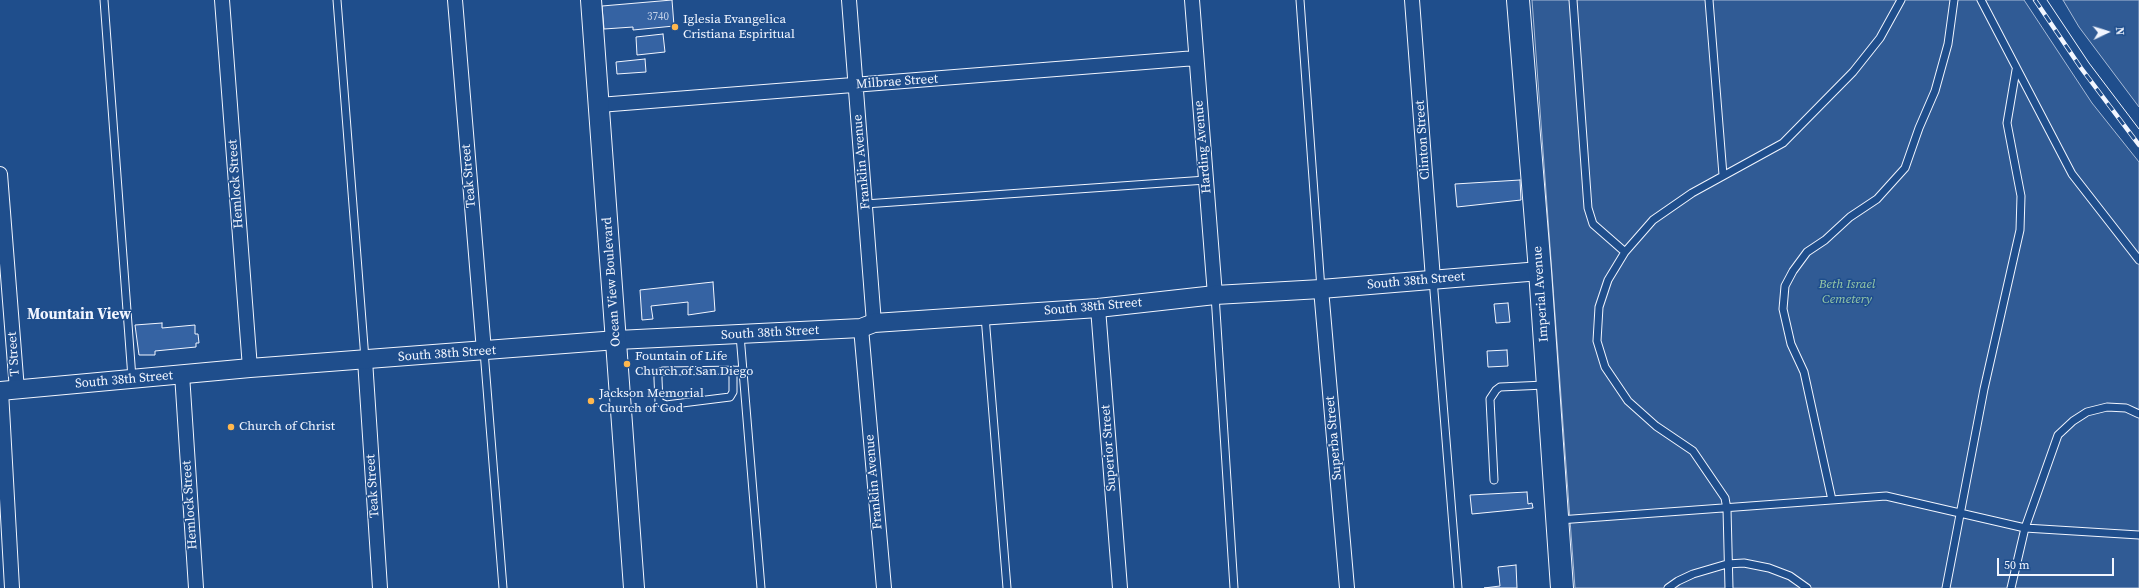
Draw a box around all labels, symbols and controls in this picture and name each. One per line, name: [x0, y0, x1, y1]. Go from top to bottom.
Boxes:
house number: 3740: [647, 10, 669, 24]
place label: Iglesia Evangelica Cristiana Espiritual: [683, 12, 795, 43]
north arrow: [2087, 12, 2127, 52]
marker: Iglesia Evangelica Cristiana Espiritual: [670, 22, 680, 32]
text: N: [2112, 27, 2127, 36]
street label: Milbrae Street: [855, 71, 939, 93]
street label: Harding Avenue: [1191, 100, 1215, 194]
street label: Clinton Street: [1412, 100, 1434, 180]
street label: Franklin Avenue: [850, 114, 874, 210]
street label: Hemlock Street: [225, 139, 247, 229]
street label: Teak Street: [458, 144, 480, 208]
street label: Ocean View Boulevard: [600, 217, 624, 347]
street label: Imperial Avenue: [1530, 246, 1552, 342]
street label: South 38th Street: [1367, 269, 1465, 293]
park label: Beth Israel Cemetery: [1819, 277, 1875, 308]
street label: South 38th Street: [1044, 295, 1142, 319]
district label: Mountain View: [27, 306, 131, 324]
street label: South 38th Street: [721, 323, 819, 343]
street label: T Street: [5, 331, 23, 377]
street label: South 38th Street: [398, 343, 496, 365]
place label: Fountain of Life Church of San Diego: [635, 349, 753, 380]
marker: Fountain of Life Church of San Diego: [622, 359, 632, 369]
street label: South 38th Street: [75, 368, 173, 392]
place label: Jackson Memorial Church of God: [599, 386, 704, 417]
street label: Superba Street: [1323, 395, 1345, 481]
marker: Jackson Memorial Church of God: [586, 396, 596, 406]
street label: Superior Street: [1098, 404, 1120, 492]
place label: Church of Christ: [239, 419, 335, 435]
marker: Church of Christ: [226, 422, 236, 432]
street label: Franklin Avenue: [862, 434, 886, 530]
street label: Teak Street: [363, 454, 383, 518]
street label: Hemlock Street: [179, 460, 201, 550]
scale bar: [1999, 550, 2116, 576]
text: 50 m: [2004, 557, 2030, 573]

